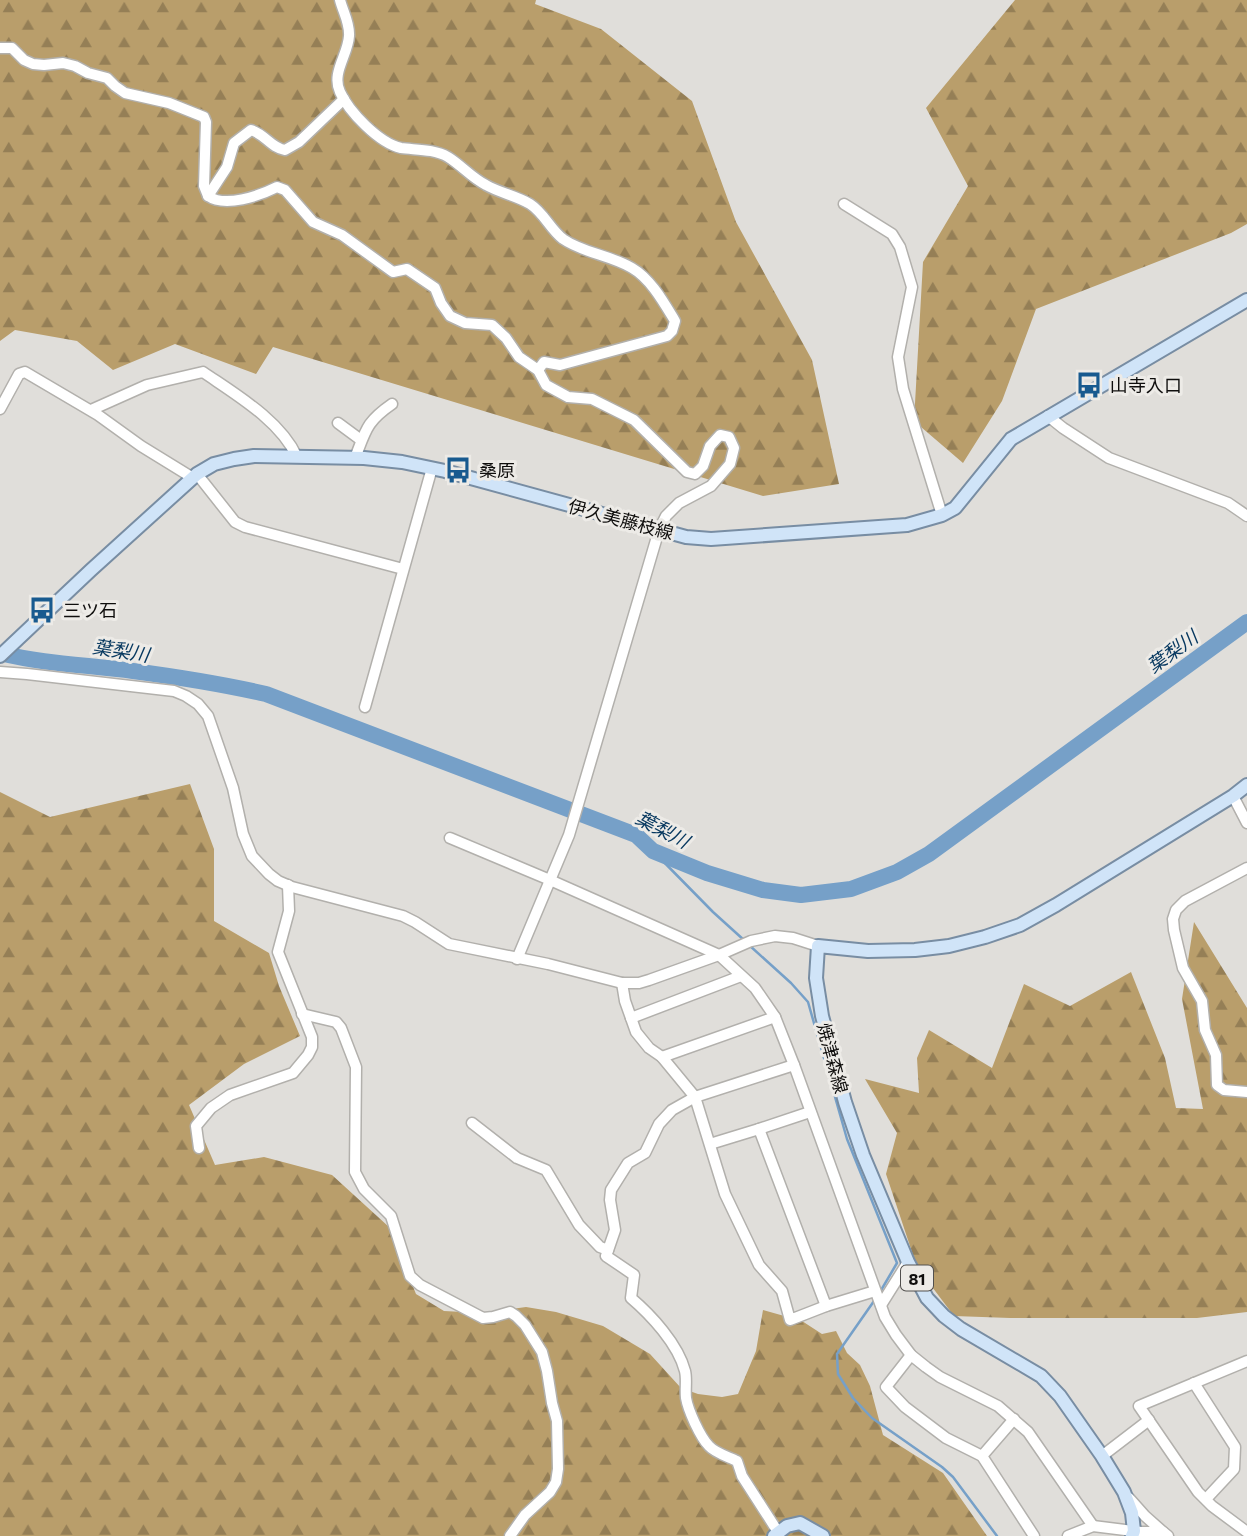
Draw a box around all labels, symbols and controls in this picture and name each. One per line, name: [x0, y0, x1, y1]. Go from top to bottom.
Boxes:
bus stop icon: 山寺入口: [1074, 370, 1104, 400]
place label: 山寺入口: [1110, 374, 1182, 396]
bus stop icon: 桑原: [443, 455, 473, 485]
place label: 桑原: [479, 459, 515, 481]
street label: 伊久美藤枝線: [566, 494, 676, 544]
bus stop icon: 三ツ石: [27, 595, 57, 625]
place label: 三ツ石: [63, 599, 117, 621]
water label: 葉梨川: [1142, 624, 1203, 677]
water label: 葉梨川: [91, 634, 153, 666]
water label: 葉梨川: [632, 805, 695, 853]
street label: 焼津森線: [813, 1020, 853, 1096]
road number: 81: [901, 1266, 933, 1290]

